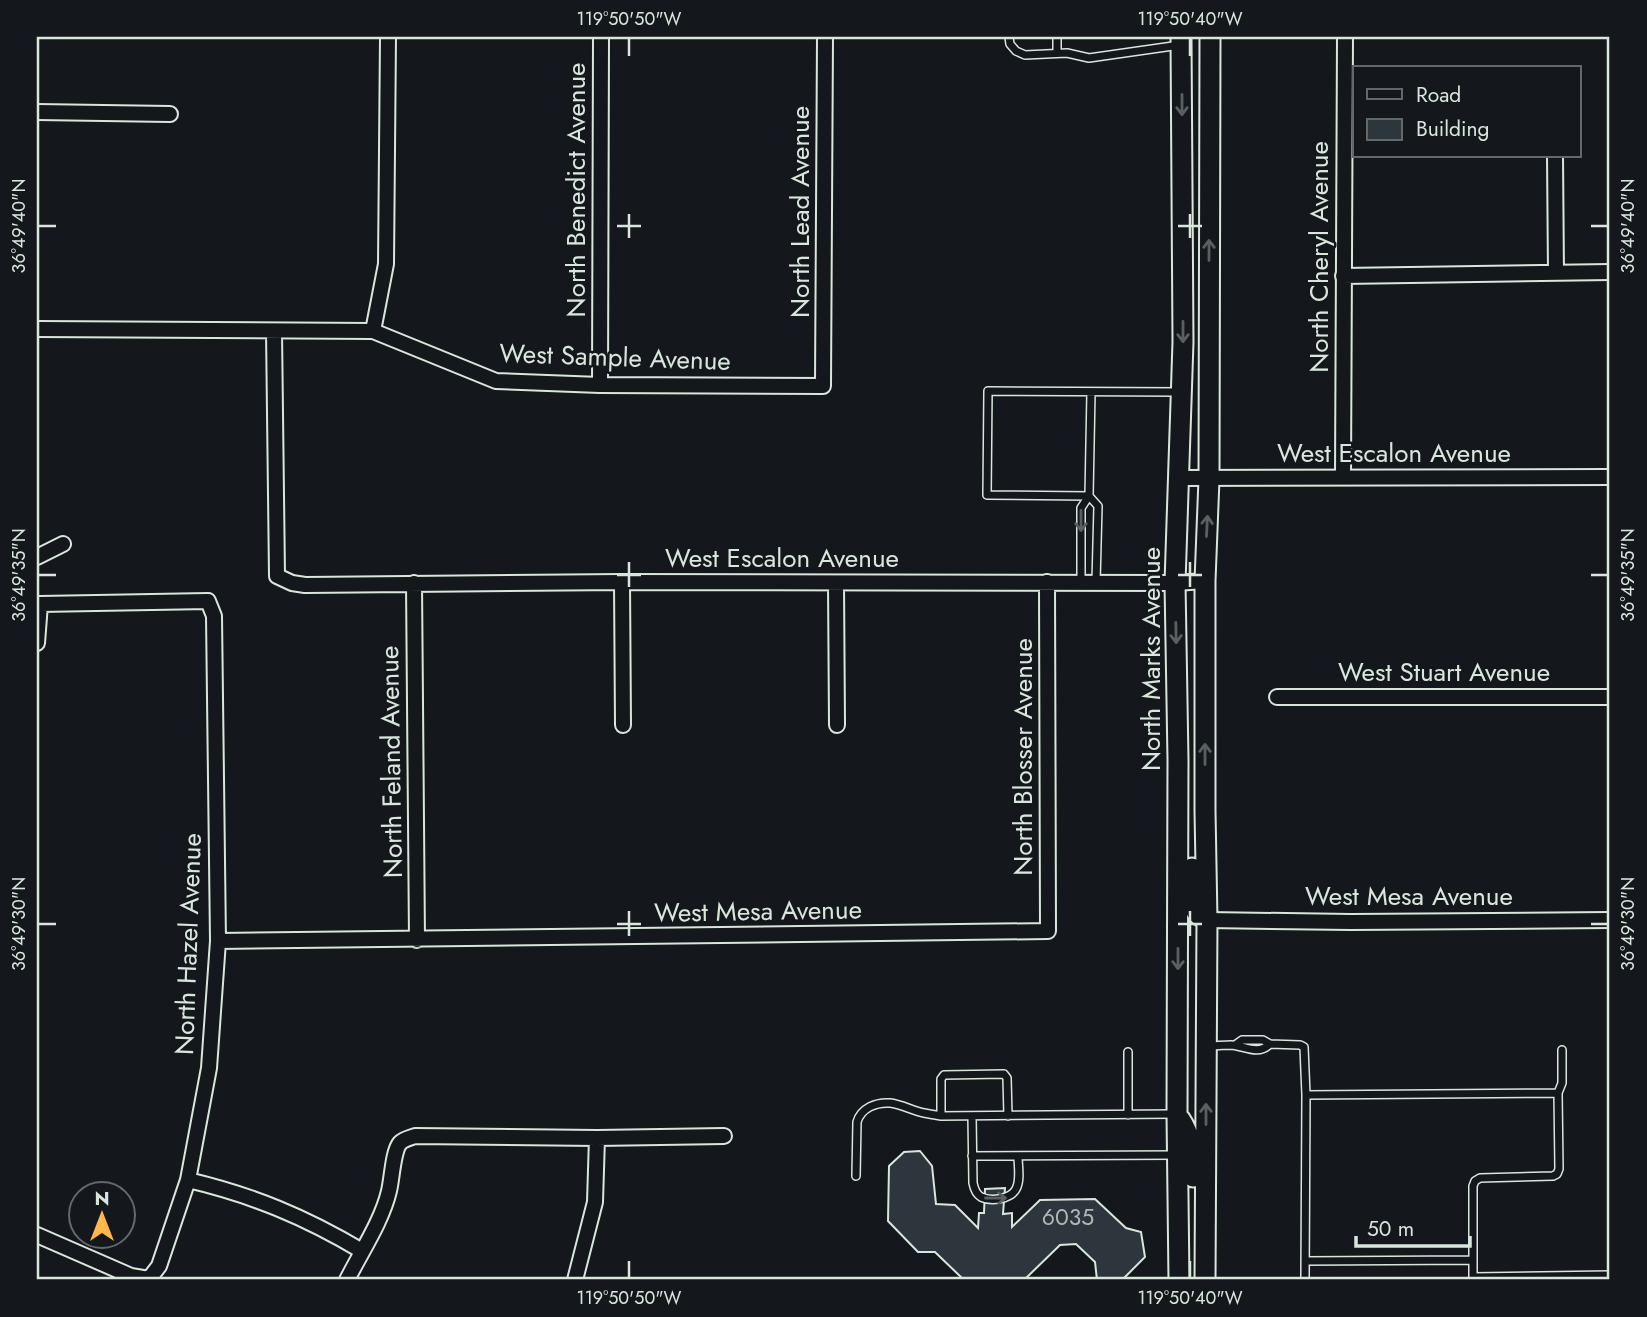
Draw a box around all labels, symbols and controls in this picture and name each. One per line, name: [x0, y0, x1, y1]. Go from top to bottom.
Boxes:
text: 119°50'50"W: [577, 6, 682, 32]
text: 119°50'40"W: [1137, 6, 1243, 32]
street label: North Benedict Avenue: [557, 63, 595, 317]
legend: [1353, 66, 1580, 158]
text: Road: [1416, 80, 1461, 110]
one-way arrow: [1175, 93, 1188, 116]
street label: North Lead Avenue: [781, 106, 819, 318]
text: Building: [1416, 114, 1489, 144]
street label: North Cheryl Avenue: [1300, 141, 1338, 373]
text: 36°49'40"N: [6, 179, 32, 273]
text: 36°49'40"N: [1615, 179, 1641, 273]
one-way arrow: [1202, 239, 1216, 262]
one-way arrow: [1176, 321, 1190, 344]
street label: West Sample Avenue: [499, 334, 731, 380]
street label: West Escalon Avenue: [1277, 434, 1511, 472]
one-way arrow: [1074, 509, 1088, 532]
one-way arrow: [1201, 515, 1214, 538]
text: 36°49'35"N: [6, 528, 32, 622]
text: 36°49'35"N: [1615, 528, 1641, 622]
street label: West Escalon Avenue: [665, 539, 899, 577]
street label: North Marks Avenue: [1132, 547, 1170, 771]
one-way arrow: [1169, 622, 1183, 645]
street label: North Blosser Avenue: [1004, 638, 1042, 876]
street label: North Feland Avenue: [370, 646, 412, 878]
street label: West Stuart Avenue: [1338, 653, 1550, 691]
one-way arrow: [1198, 743, 1212, 766]
street label: North Hazel Avenue: [165, 833, 211, 1055]
text: 36°49'30"N: [6, 877, 32, 971]
street label: West Mesa Avenue: [1305, 877, 1513, 915]
text: 36°49'30"N: [1615, 877, 1641, 971]
street label: West Mesa Avenue: [654, 890, 862, 932]
one-way arrow: [1171, 947, 1185, 970]
one-way arrow: [1199, 1103, 1213, 1126]
north arrow: [66, 1180, 136, 1250]
text: N: [94, 1185, 110, 1212]
one-way arrow: [984, 1191, 1007, 1205]
house number: 6035: [1042, 1200, 1094, 1234]
scale bar: [1356, 1205, 1470, 1249]
text: 50 m: [1367, 1214, 1414, 1244]
text: 119°50'50"W: [577, 1285, 682, 1311]
text: 119°50'40"W: [1137, 1285, 1243, 1311]

